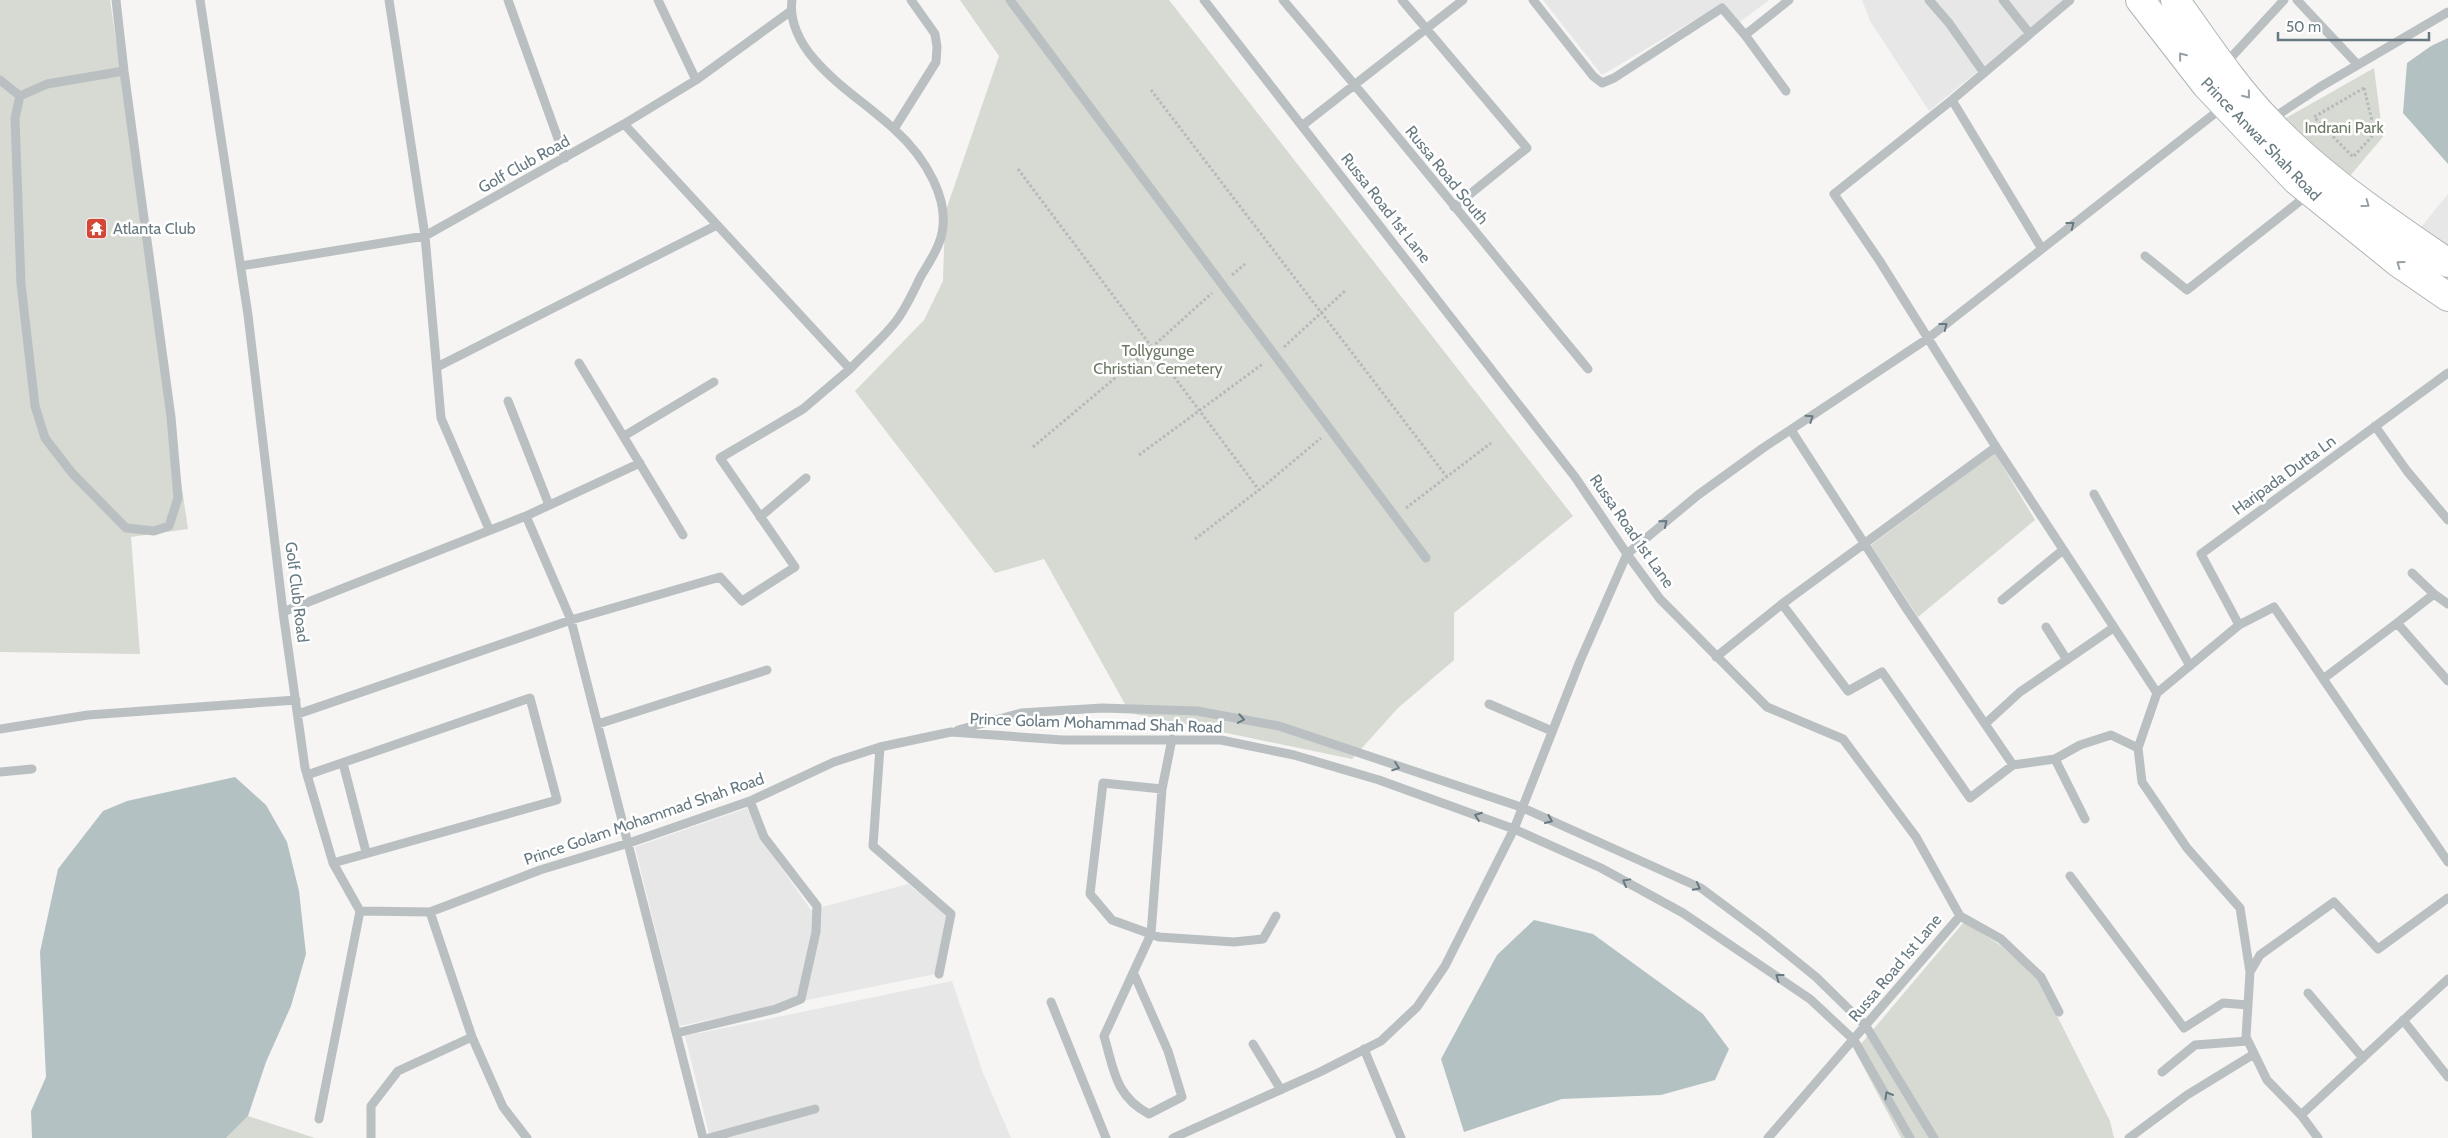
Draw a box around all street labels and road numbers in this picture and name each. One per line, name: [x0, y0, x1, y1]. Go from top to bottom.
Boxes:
street label: Prince Anwar Shah Road: [2197, 73, 2325, 205]
street label: Russa Road South: [1401, 122, 1493, 228]
street label: Golf Club Road: [475, 131, 573, 197]
street label: Russa Road 1st Lane: [1337, 149, 1435, 267]
street label: Haripada Dutta Ln: [2229, 431, 2339, 519]
street label: Russa Road 1st Lane: [1586, 471, 1678, 591]
street label: Golf Club Road: [281, 541, 313, 643]
street label: Prince Golam Mohammad Shah Road: [969, 709, 1223, 737]
street label: Prince Golam Mohammad Shah Road: [521, 769, 767, 869]
street label: Russa Road 1st Lane: [1845, 910, 1945, 1026]

